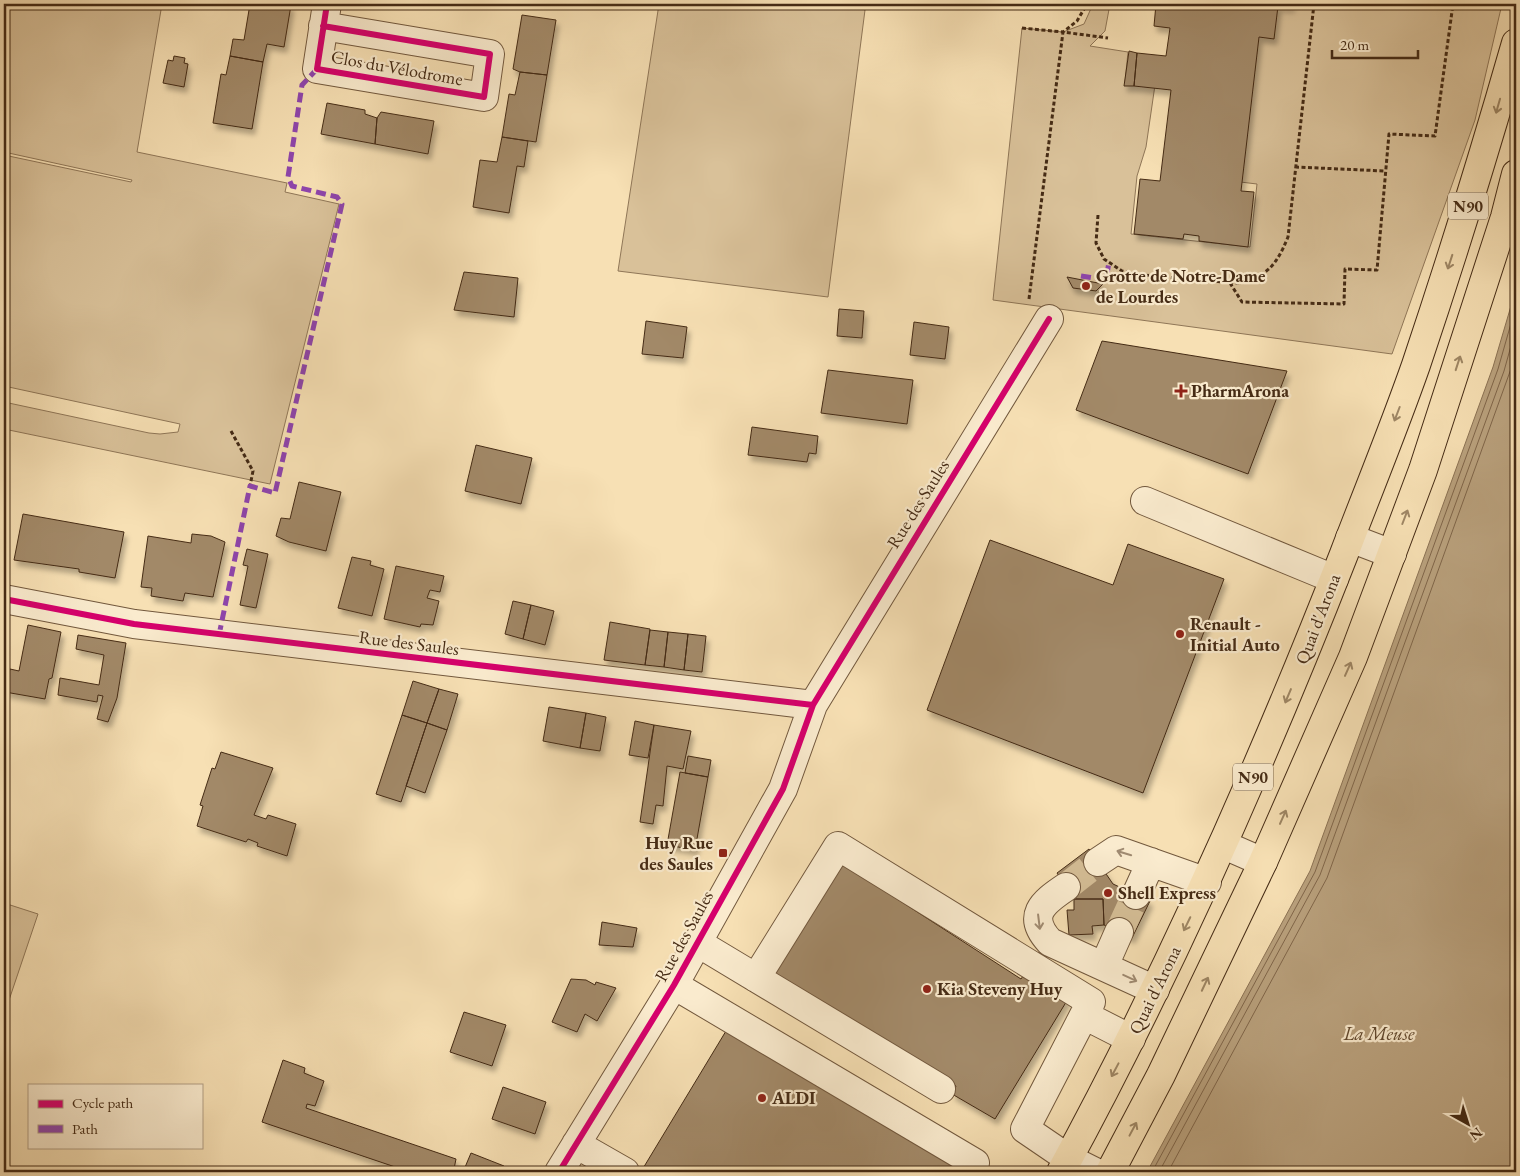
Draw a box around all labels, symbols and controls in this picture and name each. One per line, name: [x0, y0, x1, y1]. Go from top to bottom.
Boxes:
scale bar: [1332, 28, 1419, 60]
text: 20 m: [1340, 35, 1369, 54]
street label: Clos du Vélodrome: [329, 45, 465, 90]
one-way arrow: [1492, 98, 1502, 114]
road number: N90: [1448, 192, 1488, 220]
one-way arrow: [1445, 253, 1454, 269]
place label: Grotte de Notre-Dame de Lourdes: [1096, 264, 1266, 308]
marker: Grotte de Notre-Dame de Lourdes: [1080, 280, 1092, 292]
one-way arrow: [1453, 355, 1463, 371]
place label: PharmArona: [1191, 379, 1289, 402]
marker: PharmArona: [1175, 385, 1187, 397]
one-way arrow: [1392, 406, 1401, 421]
street label: Rue des Saules: [881, 455, 954, 553]
one-way arrow: [1402, 509, 1411, 524]
street label: Quai d'Arona: [1290, 570, 1346, 667]
place label: Renault - Initial Auto: [1190, 612, 1280, 656]
street label: Rue des Saules: [358, 625, 461, 660]
marker: Renault - Initial Auto: [1174, 628, 1186, 640]
one-way arrow: [1344, 661, 1353, 676]
one-way arrow: [1283, 688, 1292, 703]
road number: N90: [1233, 764, 1273, 790]
one-way arrow: [1278, 810, 1288, 825]
place label: Huy Rue des Saules: [640, 831, 713, 875]
marker: Huy Rue des Saules: [717, 847, 729, 859]
one-way arrow: [1116, 848, 1132, 858]
place label: Shell Express: [1118, 881, 1216, 904]
street label: Rue des Saules: [649, 886, 718, 985]
marker: Shell Express: [1102, 887, 1114, 899]
one-way arrow: [1034, 914, 1044, 930]
one-way arrow: [1182, 916, 1191, 931]
street label: Quai d'Arona: [1123, 941, 1186, 1038]
one-way arrow: [1122, 973, 1137, 983]
one-way arrow: [1200, 976, 1210, 991]
place label: Kia Steveny Huy: [937, 977, 1063, 1000]
marker: Kia Steveny Huy: [921, 983, 933, 995]
water label: La Meuse: [1343, 1021, 1415, 1046]
one-way arrow: [1110, 1062, 1119, 1077]
legend: [28, 1084, 202, 1148]
place label: ALDI: [771, 1086, 816, 1109]
marker: ALDI: [756, 1092, 768, 1104]
text: Cycle path: [72, 1093, 134, 1112]
north arrow: [1442, 1098, 1492, 1148]
text: Path: [72, 1119, 98, 1138]
one-way arrow: [1129, 1122, 1138, 1137]
text: N: [1466, 1124, 1486, 1145]

